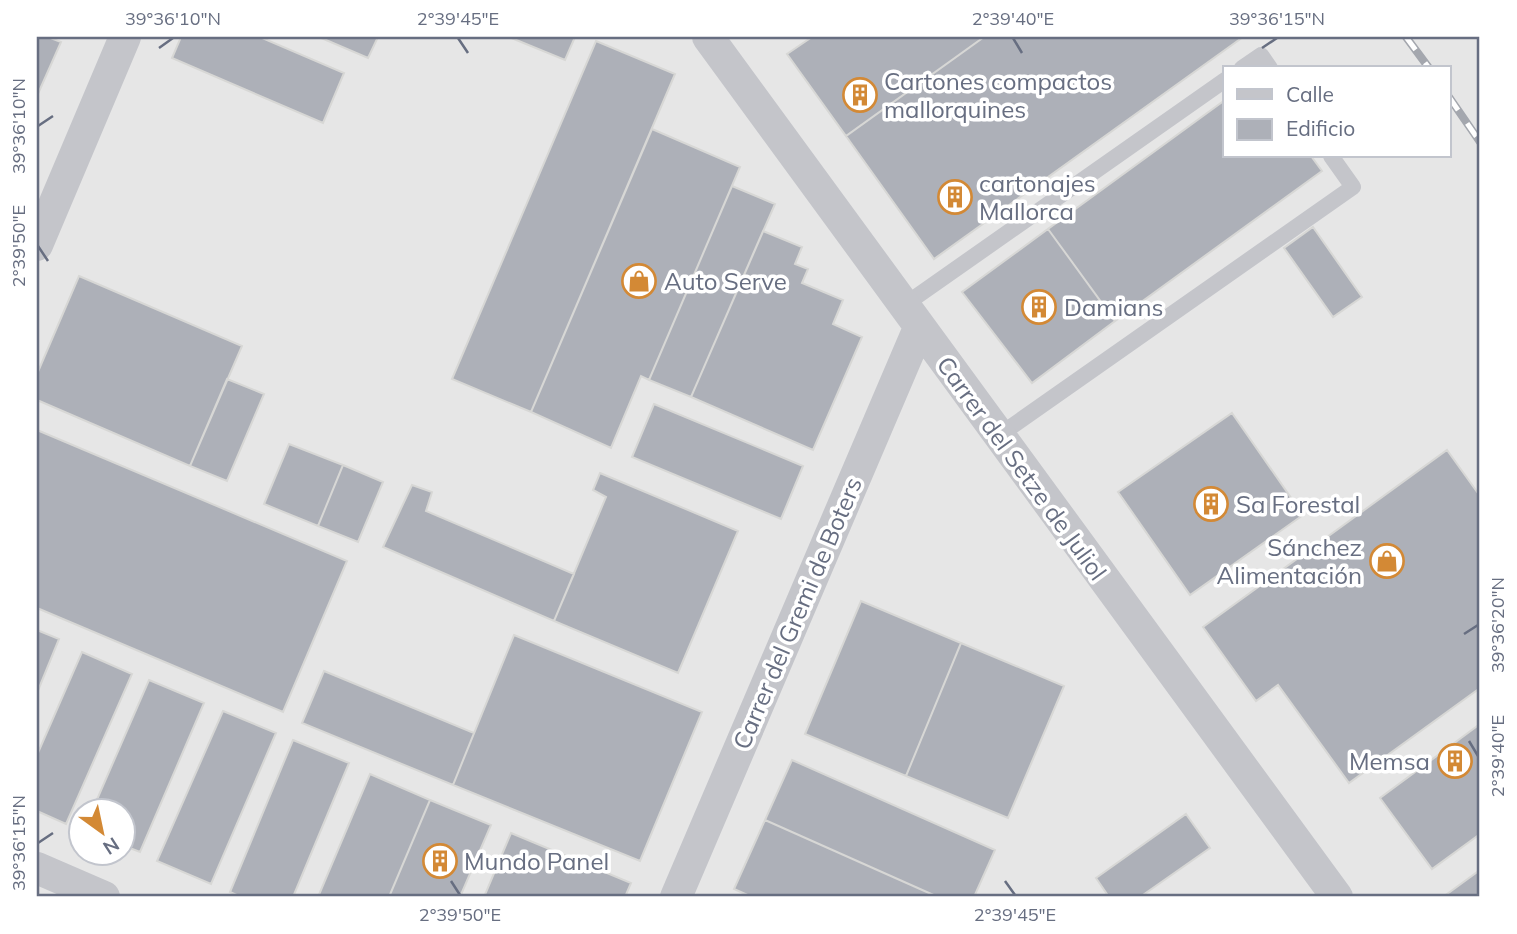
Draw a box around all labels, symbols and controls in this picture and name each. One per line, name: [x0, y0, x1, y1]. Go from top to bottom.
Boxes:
text: 39°36'10"N: [125, 7, 221, 30]
text: 2°39'45"E: [417, 7, 499, 30]
text: 2°39'40"E: [972, 7, 1054, 30]
text: 39°36'15"N: [1229, 7, 1325, 30]
place label: Cartones compactos mallorquines: [884, 66, 1112, 124]
legend: [1223, 66, 1450, 158]
building icon: Cartones compactos mallorquines: [841, 76, 879, 114]
text: 39°36'10"N: [7, 78, 30, 174]
text: Calle: [1286, 81, 1334, 107]
text: Edificio: [1286, 115, 1355, 141]
place label: cartonajes Mallorca: [979, 168, 1096, 226]
building icon: cartonajes Mallorca: [936, 178, 974, 216]
text: 2°39'50"E: [7, 205, 30, 287]
shop icon: Auto Serve: [620, 262, 658, 300]
place label: Auto Serve: [664, 266, 787, 296]
building icon: Damians: [1020, 288, 1058, 326]
place label: Damians: [1064, 292, 1163, 322]
street label: Carrer del Setze de Juliol: [931, 350, 1113, 586]
street label: Carrer del Gremi de Boters: [726, 472, 868, 754]
building icon: Sa Forestal: [1192, 485, 1230, 523]
place label: Sa Forestal: [1236, 489, 1360, 519]
place label: Sánchez Alimentación: [1217, 532, 1362, 590]
shop icon: Sánchez Alimentación: [1368, 542, 1406, 580]
text: 39°36'20"N: [1486, 577, 1509, 673]
text: 2°39'40"E: [1486, 715, 1509, 797]
building icon: Memsa: [1436, 742, 1474, 780]
place label: Memsa: [1349, 746, 1430, 776]
text: 39°36'15"N: [7, 795, 30, 891]
north arrow: [66, 797, 136, 867]
text: N: [99, 832, 124, 860]
building icon: Mundo Panel: [421, 842, 459, 880]
place label: Mundo Panel: [464, 846, 609, 876]
text: 2°39'50"E: [419, 903, 501, 926]
text: 2°39'45"E: [974, 903, 1056, 926]

